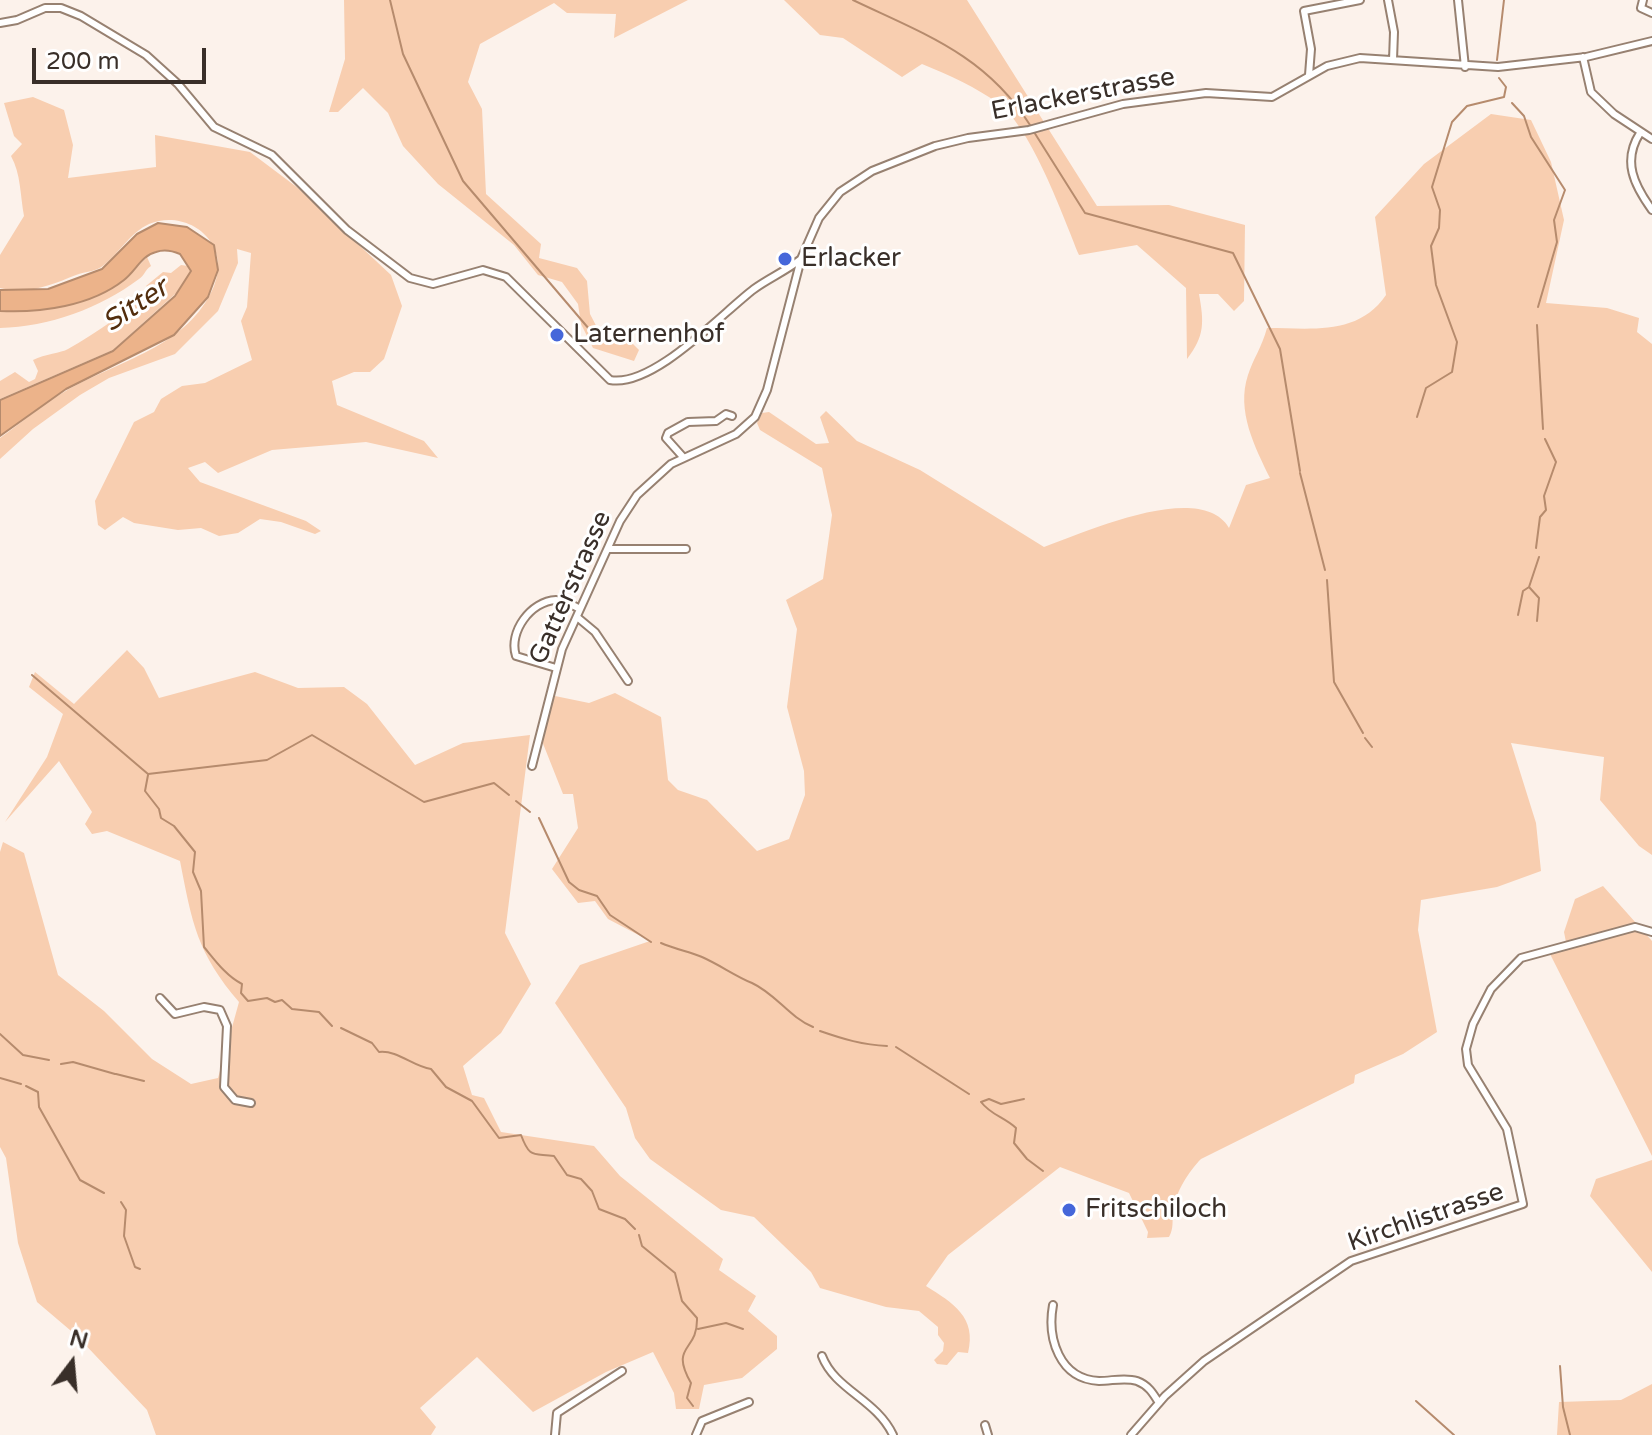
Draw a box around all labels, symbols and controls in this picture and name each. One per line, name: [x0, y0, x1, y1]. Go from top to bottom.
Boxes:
scale bar: [36, 32, 210, 82]
text: 200 m: [46, 47, 120, 76]
street label: Erlackerstrasse: [989, 62, 1177, 128]
place label: Erlacker: [801, 243, 901, 275]
marker: Erlacker: [776, 250, 794, 268]
water label: Sitter: [97, 272, 175, 340]
place label: Laternenhof: [573, 319, 725, 351]
marker: Laternenhof: [548, 326, 566, 344]
street label: Gatterstrasse: [523, 506, 619, 670]
street label: Kirchlistrasse: [1344, 1177, 1508, 1259]
place label: Fritschiloch: [1085, 1194, 1227, 1226]
marker: Fritschiloch: [1060, 1201, 1078, 1219]
north arrow: [32, 1323, 112, 1403]
text: N: [67, 1325, 91, 1355]

